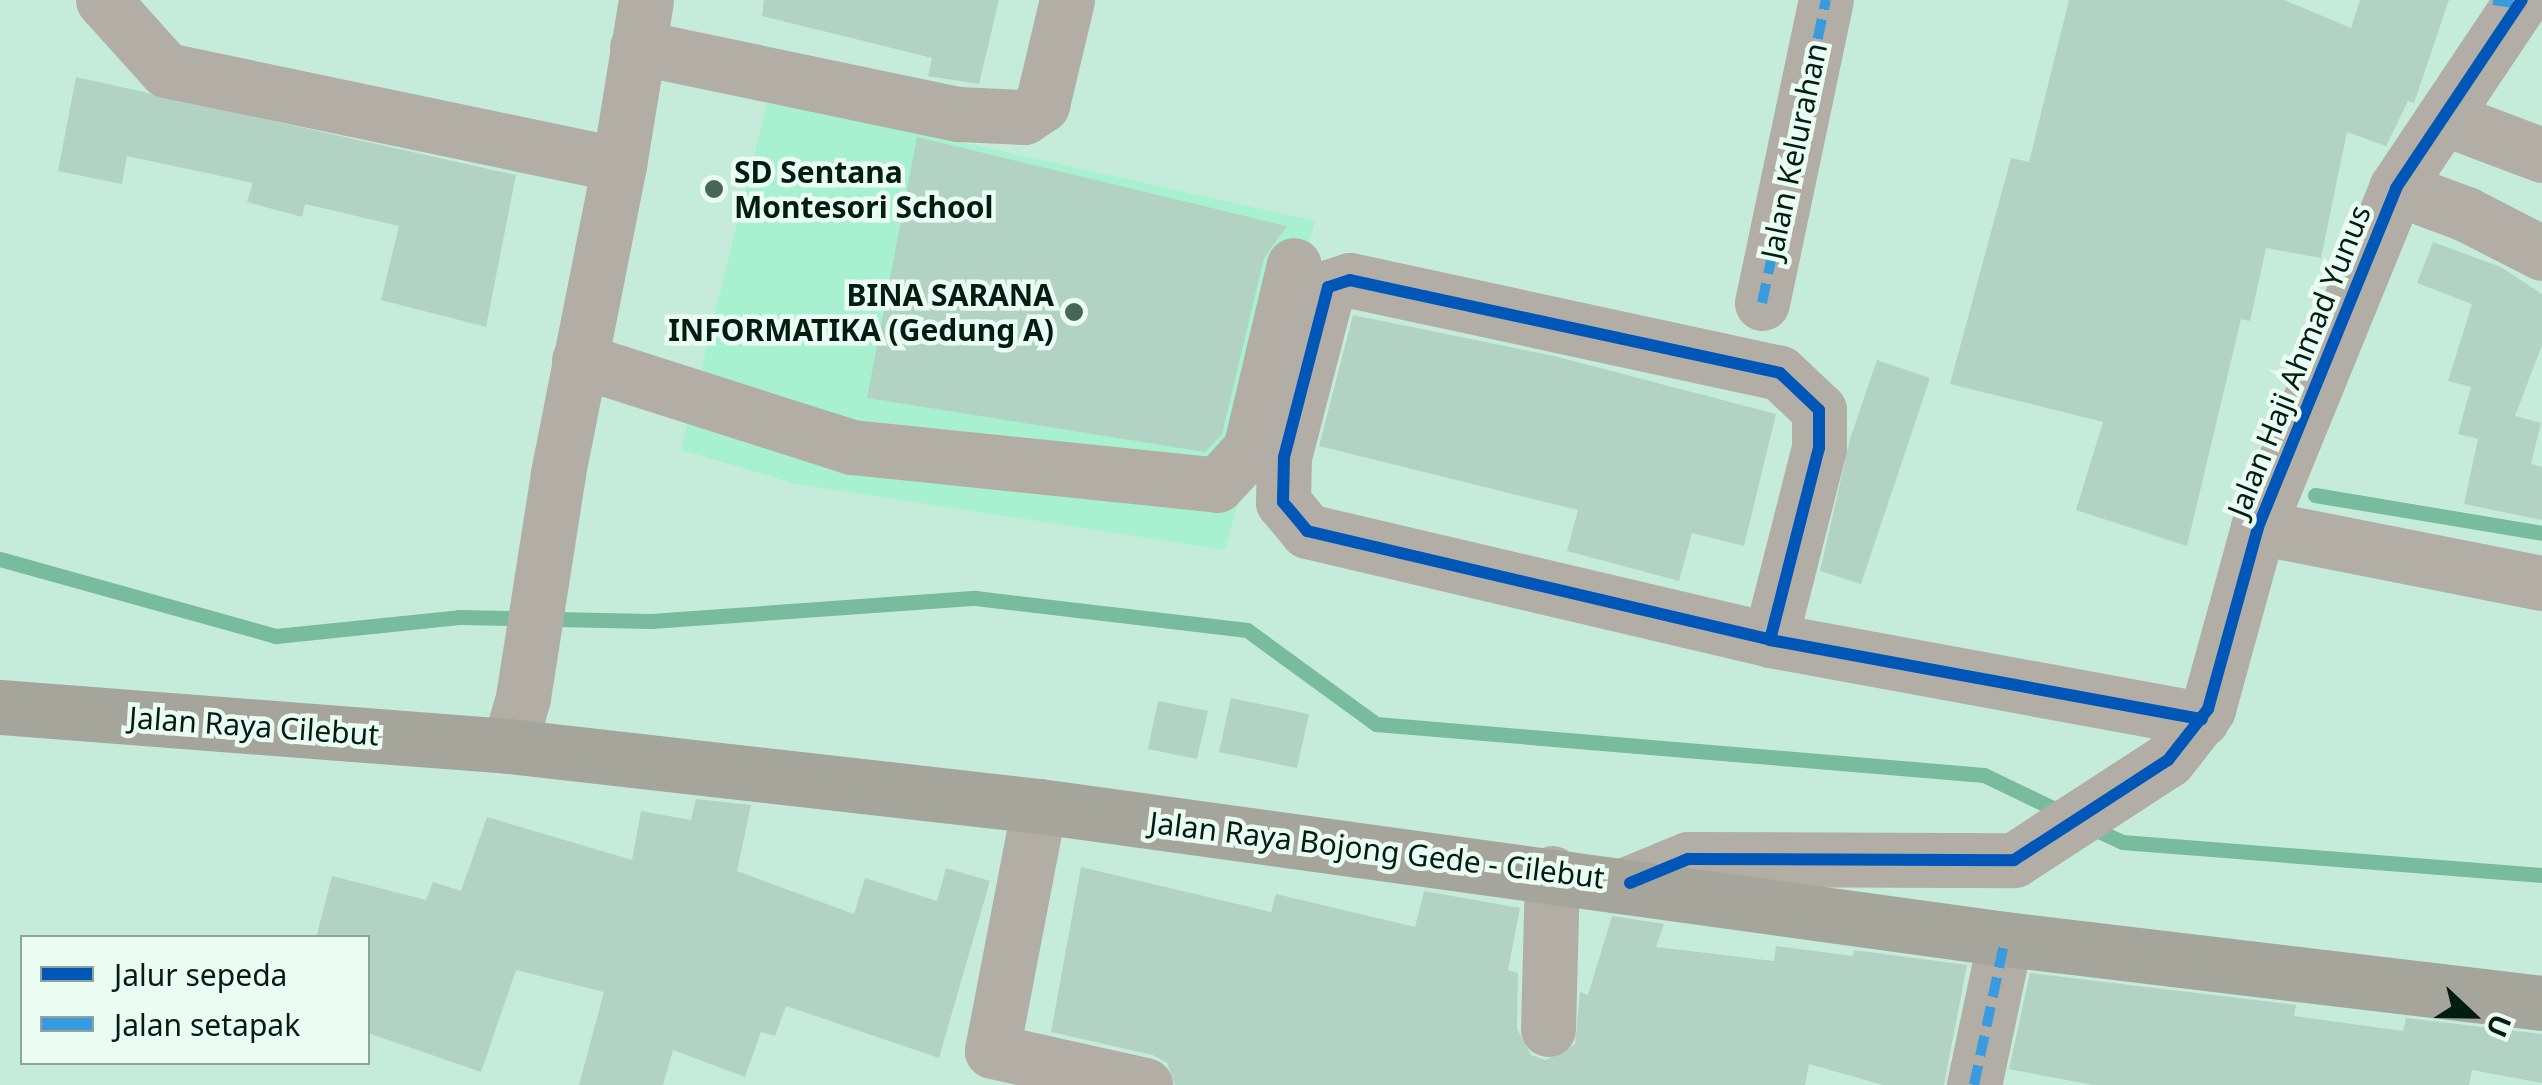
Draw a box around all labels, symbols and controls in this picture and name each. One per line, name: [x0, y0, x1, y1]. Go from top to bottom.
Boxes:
street label: Jalan Kelurahan: [1753, 40, 1835, 262]
place label: SD Sentana Montesori School: [734, 154, 993, 224]
marker: SD Sentana Montesori School: [703, 178, 725, 200]
street label: Jalan Haji Ahmad Yunus: [2220, 200, 2378, 522]
place label: BINA SARANA INFORMATIKA (Gedung A): [668, 277, 1054, 348]
marker: BINA SARANA INFORMATIKA (Gedung A): [1063, 301, 1085, 323]
street label: Jalan Raya Cilebut: [128, 699, 380, 753]
street label: Jalan Raya Bojong Gede - Cilebut: [1147, 804, 1607, 896]
legend: [20, 935, 370, 1065]
text: Jalur sepeda: [114, 954, 287, 995]
north arrow: [2422, 965, 2522, 1065]
text: Jalan setapak: [114, 1004, 300, 1045]
text: U: [2478, 1009, 2521, 1043]

